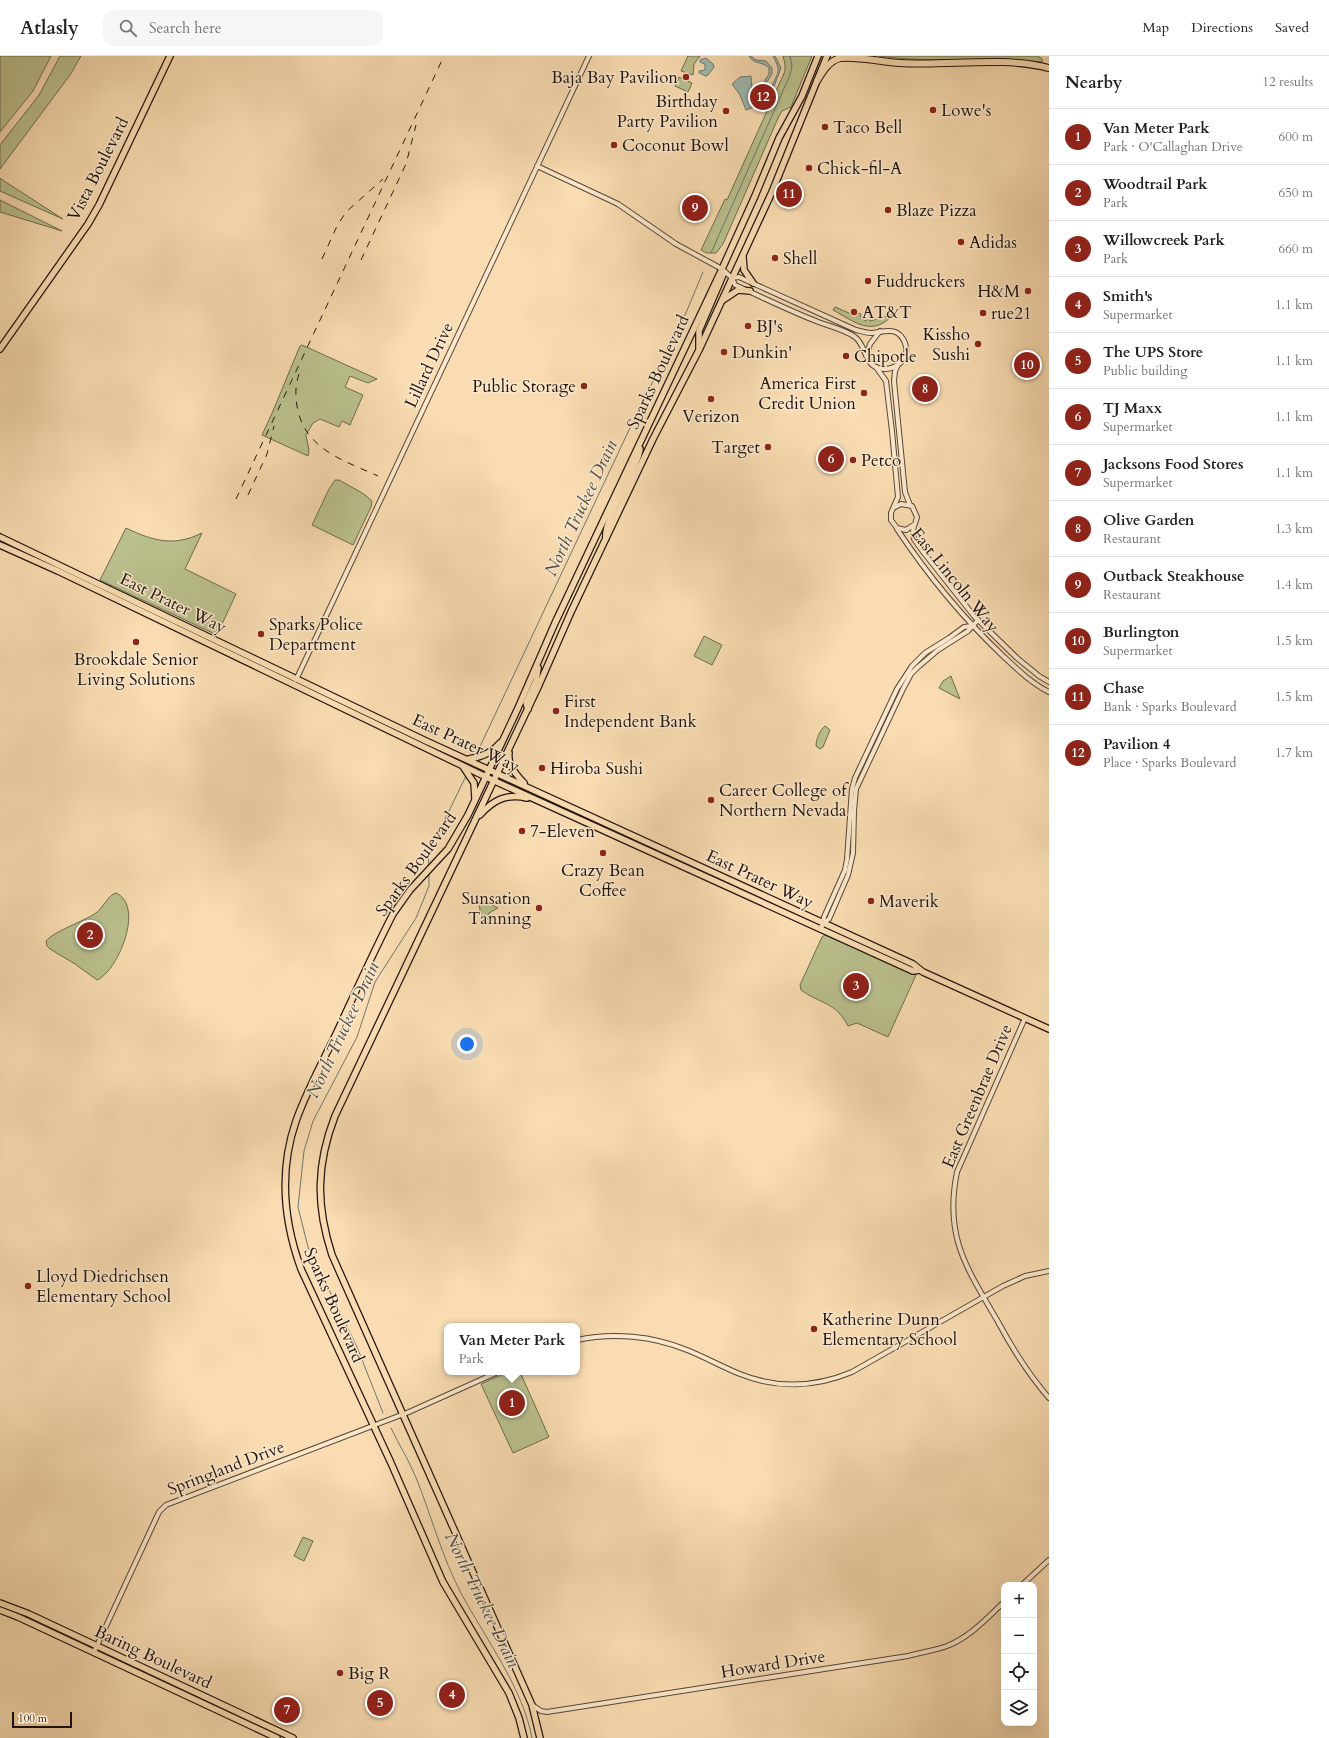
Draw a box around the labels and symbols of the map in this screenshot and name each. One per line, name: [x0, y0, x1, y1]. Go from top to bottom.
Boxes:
place label: Baja Bay Pavilion: [551, 66, 678, 89]
marker: Baja Bay Pavilion: [681, 72, 691, 82]
pin: 12: [750, 82, 776, 112]
place label: Birthday Party Pavilion: [617, 90, 718, 133]
place label: Lowe's: [941, 99, 992, 122]
marker: Lowe's: [928, 105, 938, 115]
marker: Birthday Party Pavilion: [721, 106, 731, 116]
street label: Vista Boulevard: [62, 113, 134, 225]
place label: Taco Bell: [833, 116, 903, 139]
marker: Taco Bell: [820, 122, 830, 132]
place label: Coconut Bowl: [622, 134, 729, 157]
marker: Coconut Bowl: [609, 140, 619, 150]
place label: Chick-fil-A: [817, 157, 903, 180]
marker: Chick-fil-A: [804, 163, 814, 173]
pin: 11: [776, 179, 802, 209]
pin: 9: [682, 193, 708, 223]
place label: Blaze Pizza: [896, 199, 977, 222]
marker: Blaze Pizza: [883, 205, 893, 215]
place label: Adidas: [969, 231, 1017, 254]
marker: Adidas: [956, 237, 966, 247]
place label: Shell: [783, 247, 818, 270]
marker: Shell: [770, 253, 780, 263]
place label: Fuddruckers: [876, 270, 965, 293]
marker: Fuddruckers: [863, 276, 873, 286]
place label: H&M: [977, 280, 1020, 303]
marker: H&M: [1023, 286, 1033, 296]
place label: AT&T: [862, 301, 912, 324]
place label: rue21: [991, 302, 1032, 325]
marker: AT&T: [849, 307, 859, 317]
marker: rue21: [978, 308, 988, 318]
street label: Sparks Boulevard: [621, 311, 695, 433]
place label: BJ's: [756, 315, 783, 338]
street label: Lillard Drive: [399, 318, 459, 412]
marker: BJ's: [743, 321, 753, 331]
place label: Kissho Sushi: [923, 323, 970, 366]
marker: Kissho Sushi: [973, 339, 983, 349]
place label: Dunkin': [732, 341, 792, 364]
place label: Chipotle: [854, 345, 917, 368]
marker: Dunkin': [719, 347, 729, 357]
pin: 10: [1014, 350, 1040, 380]
marker: Chipotle: [841, 351, 851, 361]
place label: America First Credit Union: [758, 372, 857, 415]
pin: 8: [912, 374, 938, 404]
place label: Public Storage: [472, 375, 576, 398]
marker: Public Storage: [579, 381, 589, 391]
marker: America First Credit Union: [859, 388, 869, 398]
marker: Verizon: [706, 394, 716, 404]
place label: Verizon: [682, 405, 740, 428]
water label: North Truckee Drain: [538, 436, 624, 580]
place label: Target: [711, 436, 761, 459]
marker: Target: [763, 442, 773, 452]
pin: 6: [818, 444, 844, 474]
place label: Petco: [861, 449, 901, 472]
marker: Petco: [848, 455, 858, 465]
street label: East Lincoln Way: [906, 523, 1004, 637]
street label: East Prater Way: [116, 567, 230, 639]
place label: Sparks Police Department: [269, 613, 363, 656]
marker: Sparks Police Department: [256, 629, 266, 639]
marker: Brookdale Senior Living Solutions: [131, 637, 141, 647]
place label: Brookdale Senior Living Solutions: [74, 648, 199, 691]
place label: First Independent Bank: [564, 690, 698, 733]
marker: First Independent Bank: [551, 706, 561, 716]
street label: East Prater Way: [409, 708, 523, 778]
place label: Hiroba Sushi: [550, 757, 643, 780]
marker: Hiroba Sushi: [537, 763, 547, 773]
place label: Career College of Northern Nevada: [719, 779, 849, 822]
marker: Career College of Northern Nevada: [706, 795, 716, 805]
street label: Sparks Boulevard: [370, 807, 462, 921]
place label: 7-Eleven: [530, 820, 595, 843]
marker: 7-Eleven: [517, 826, 527, 836]
street label: East Prater Way: [703, 844, 817, 914]
marker: Crazy Bean Coffee: [598, 848, 608, 858]
place label: Crazy Bean Coffee: [561, 859, 645, 902]
place label: Sunsation Tanning: [461, 887, 531, 930]
place label: Maverik: [879, 890, 940, 913]
marker: Maverik: [866, 896, 876, 906]
marker: Sunsation Tanning: [534, 903, 544, 913]
pin: 2: [77, 920, 103, 950]
water label: North Truckee Drain: [300, 958, 386, 1102]
pin: 3: [843, 971, 869, 1001]
street label: East Greenbrae Drive: [936, 1020, 1018, 1172]
your location: [457, 1034, 477, 1054]
street label: Sparks Boulevard: [298, 1244, 370, 1366]
place label: Lloyd Diedrichsen Elementary School: [36, 1265, 172, 1308]
marker: Lloyd Diedrichsen Elementary School: [23, 1281, 33, 1291]
place label: Katherine Dunn Elementary School: [822, 1308, 958, 1351]
marker: Katherine Dunn Elementary School: [809, 1324, 819, 1334]
pin: 1: [499, 1388, 525, 1418]
street label: Springland Drive: [164, 1435, 288, 1501]
water label: North Truckee Drain: [438, 1528, 526, 1672]
street label: Baring Boulevard: [91, 1620, 215, 1694]
street label: Howard Drive: [719, 1644, 827, 1684]
place label: Big R: [348, 1662, 390, 1685]
marker: Big R: [335, 1668, 345, 1678]
pin: 4: [439, 1680, 465, 1710]
pin: 5: [367, 1688, 393, 1718]
pin: 7: [274, 1695, 300, 1725]
scale bar: [12, 1710, 72, 1729]

